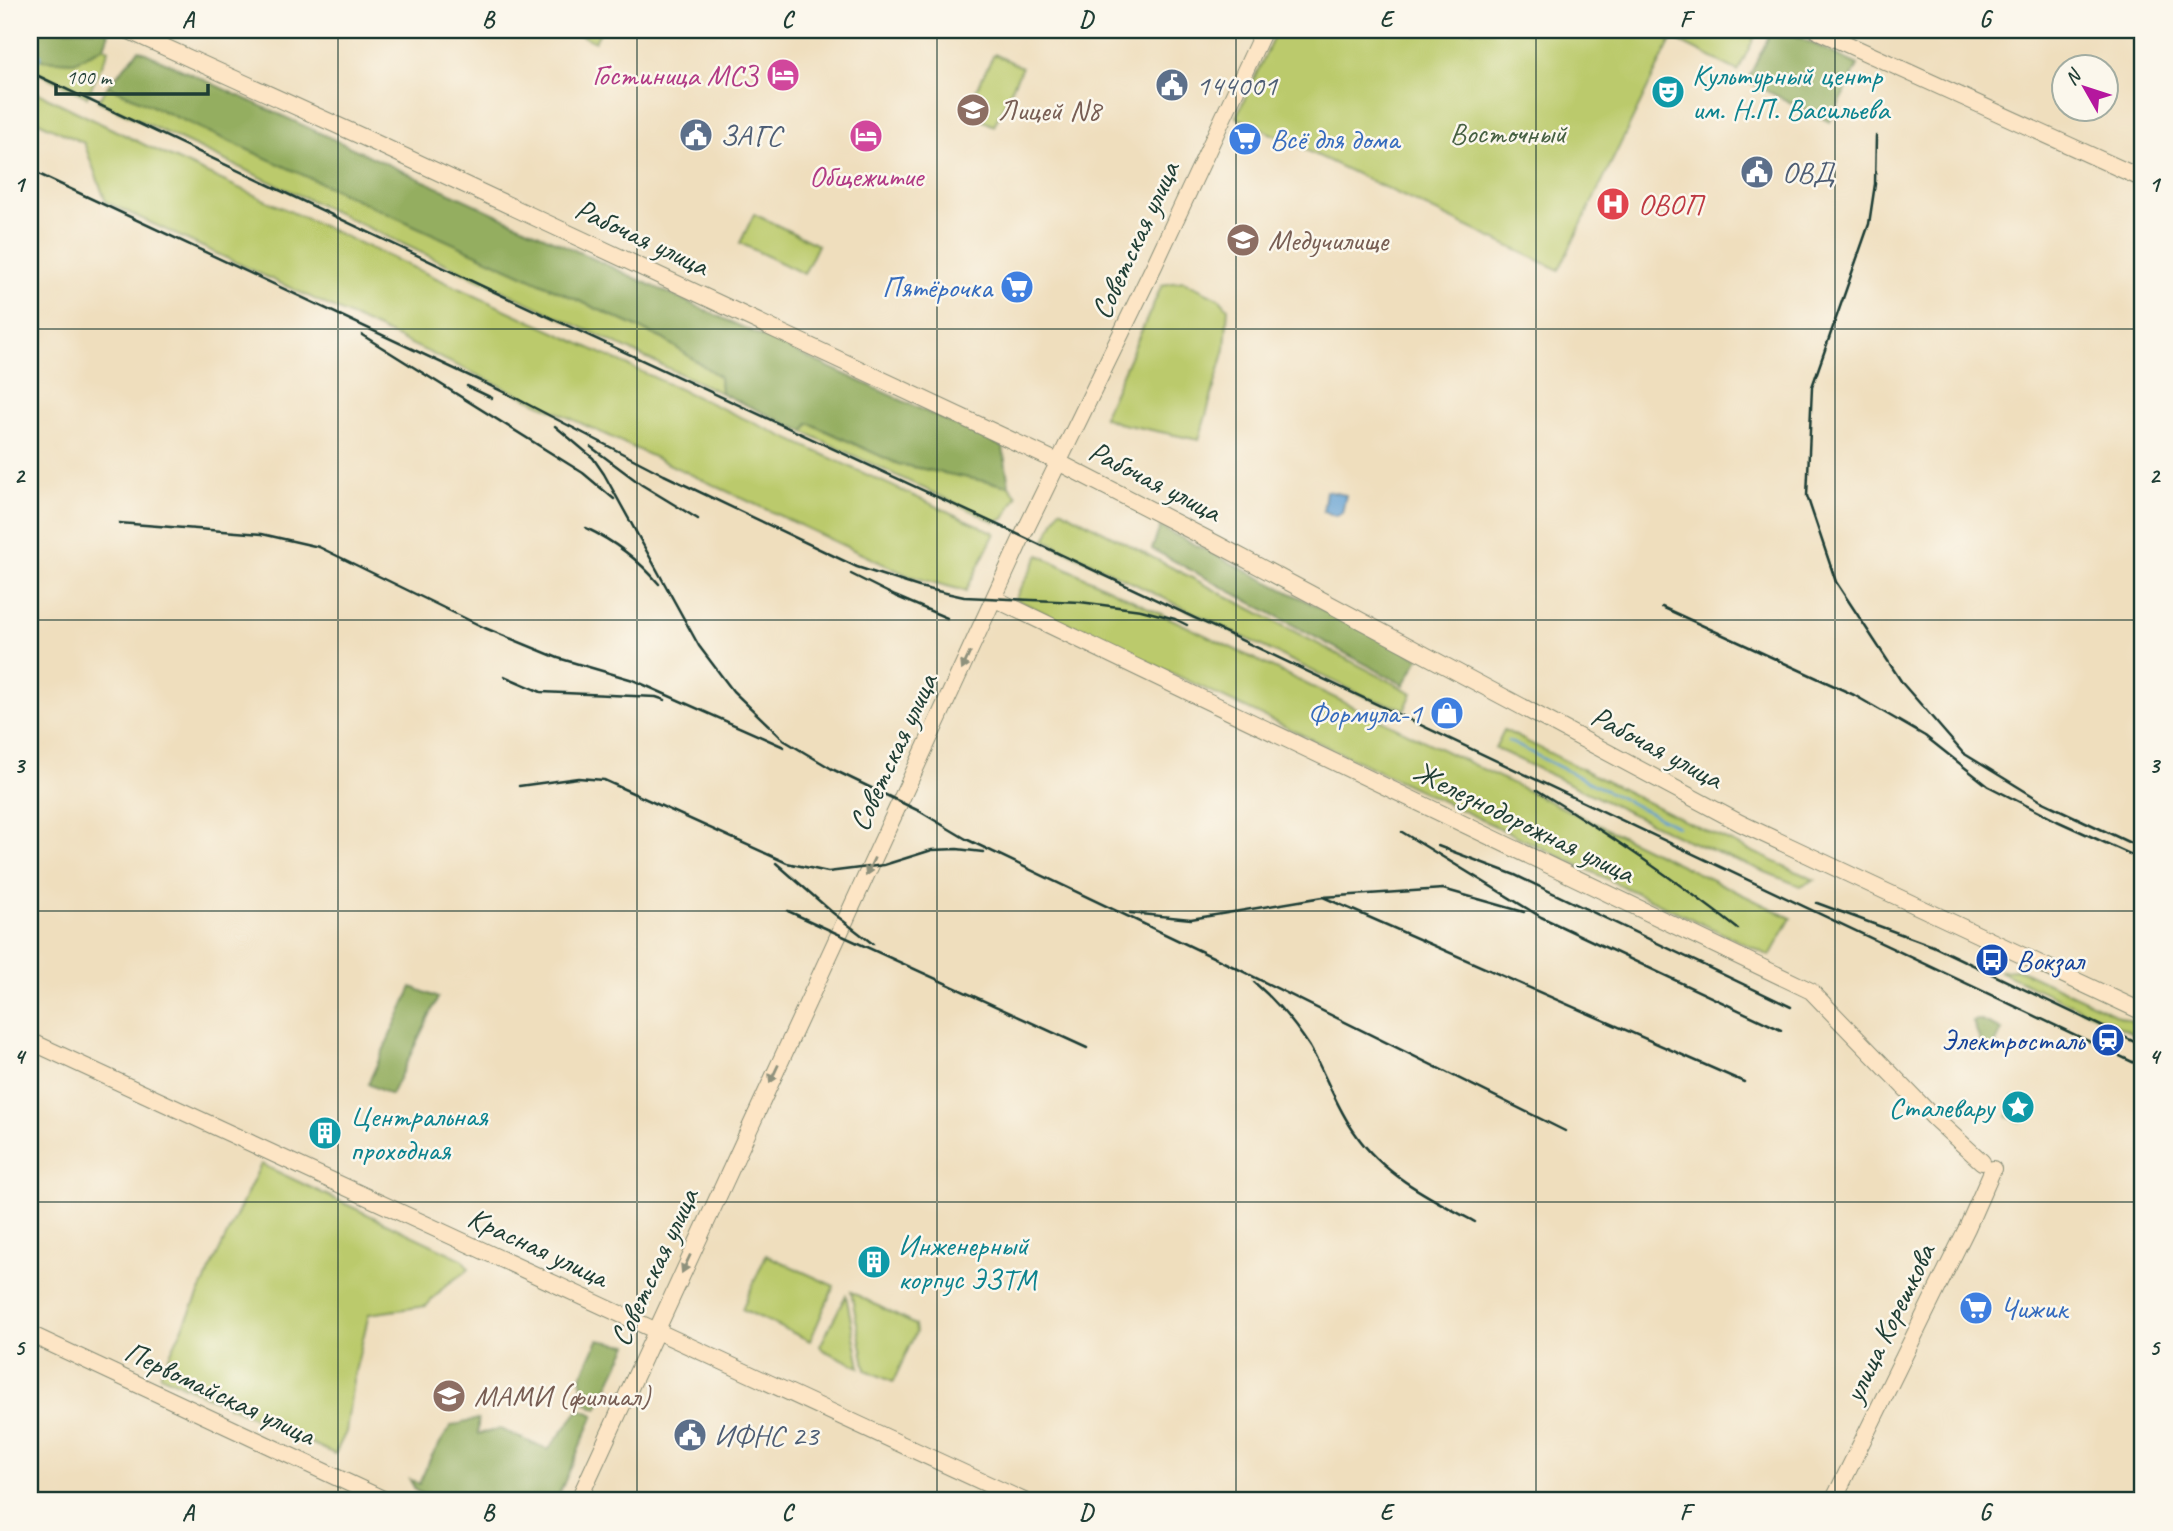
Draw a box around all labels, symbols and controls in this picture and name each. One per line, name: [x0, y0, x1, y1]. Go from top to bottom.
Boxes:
text: A: [182, 5, 196, 34]
text: B: [482, 5, 496, 34]
text: C: [782, 5, 796, 34]
text: D: [1079, 5, 1095, 34]
text: E: [1380, 5, 1396, 34]
text: F: [1680, 5, 1696, 34]
text: G: [1979, 5, 1994, 34]
scale bar: [56, 52, 208, 96]
north arrow: [2050, 52, 2120, 122]
place label: Гостиница МСЗ: [592, 56, 760, 94]
hotel icon: Гостиница МСЗ: [764, 56, 802, 94]
place label: Культурный центр им. Н.П. Васильева: [1692, 56, 1891, 128]
text: N: [2060, 63, 2088, 90]
text: 100 m: [66, 64, 113, 90]
public building icon: 144001: [1153, 66, 1191, 104]
place label: 144001: [1196, 66, 1278, 104]
theatre icon: Культурный центр им. Н.П. Васильева: [1649, 73, 1687, 111]
school or university icon: Лицей N8: [954, 91, 992, 129]
place label: Лицей N8: [998, 91, 1103, 129]
park label: Восточный: [1450, 114, 1568, 152]
public building icon: ЗАГС: [677, 116, 715, 154]
place label: ЗАГС: [720, 116, 785, 154]
hotel icon: Общежитие: [847, 117, 885, 155]
supermarket icon: Всё для дома: [1226, 120, 1264, 158]
place label: Всё для дома: [1270, 120, 1402, 158]
public building icon: ОВД: [1738, 153, 1776, 191]
place label: ОВД: [1782, 153, 1835, 191]
street label: Советская улица: [1082, 154, 1189, 325]
place label: Общежитие: [809, 157, 925, 195]
text: 1: [14, 170, 27, 199]
text: 1: [2149, 170, 2162, 199]
hospital icon: ОВОП: [1594, 185, 1632, 223]
place label: ОВОП: [1638, 185, 1706, 223]
street label: Рабочая улица: [569, 190, 717, 285]
school or university icon: Медучилище: [1224, 221, 1262, 259]
place label: Медучилище: [1268, 221, 1390, 259]
place label: Пятёрочка: [882, 268, 994, 306]
supermarket icon: Пятёрочка: [998, 268, 1036, 306]
street label: Рабочая улица: [1083, 432, 1229, 531]
text: 2: [14, 461, 27, 490]
text: 2: [2149, 461, 2162, 490]
one-way arrow: [960, 651, 972, 671]
street label: Советская улица: [840, 666, 947, 837]
place label: Формула-1: [1308, 694, 1423, 732]
shop icon: Формула-1: [1428, 694, 1466, 732]
street label: Рабочая улица: [1585, 697, 1731, 798]
text: 3: [14, 751, 27, 780]
text: 3: [2149, 751, 2162, 780]
street label: Железнодорожная улица: [1407, 752, 1642, 893]
one-way arrow: [864, 857, 876, 877]
bus stop icon: Вокзал: [1973, 941, 2011, 979]
place label: Вокзал: [2016, 941, 2086, 979]
place label: Электросталь: [1941, 1021, 2086, 1059]
station icon: Электросталь: [2089, 1021, 2127, 1059]
text: 4: [14, 1042, 27, 1071]
text: 4: [2149, 1042, 2162, 1071]
one-way arrow: [768, 1063, 779, 1084]
place label: Сталевару: [1889, 1088, 1997, 1126]
place icon: Сталевару: [1999, 1088, 2037, 1126]
place label: Центральная проходная: [350, 1097, 489, 1169]
building icon: Центральная проходная: [306, 1114, 344, 1152]
street label: Советская улица: [601, 1181, 708, 1352]
street label: Красная улица: [462, 1198, 616, 1297]
place label: Инженерный корпус ЭЗТМ: [898, 1226, 1038, 1298]
street label: улица Корешкова: [1833, 1236, 1944, 1410]
building icon: Инженерный корпус ЭЗТМ: [855, 1243, 893, 1281]
one-way arrow: [680, 1254, 692, 1274]
supermarket icon: Чижик: [1957, 1289, 1995, 1327]
place label: Чижик: [2000, 1289, 2069, 1327]
street label: Первомайская улица: [119, 1332, 323, 1455]
text: 5: [14, 1333, 26, 1362]
text: 5: [2149, 1333, 2161, 1362]
school or university icon: МАМИ (филиал): [430, 1377, 468, 1415]
place label: МАМИ (филиал): [474, 1377, 652, 1415]
public building icon: ИФНС 23: [671, 1416, 709, 1454]
place label: ИФНС 23: [714, 1416, 821, 1454]
text: A: [182, 1498, 196, 1527]
text: B: [482, 1498, 496, 1527]
text: C: [782, 1498, 796, 1527]
text: D: [1079, 1498, 1095, 1527]
text: E: [1380, 1498, 1396, 1527]
text: F: [1680, 1498, 1696, 1527]
text: G: [1979, 1498, 1994, 1527]

